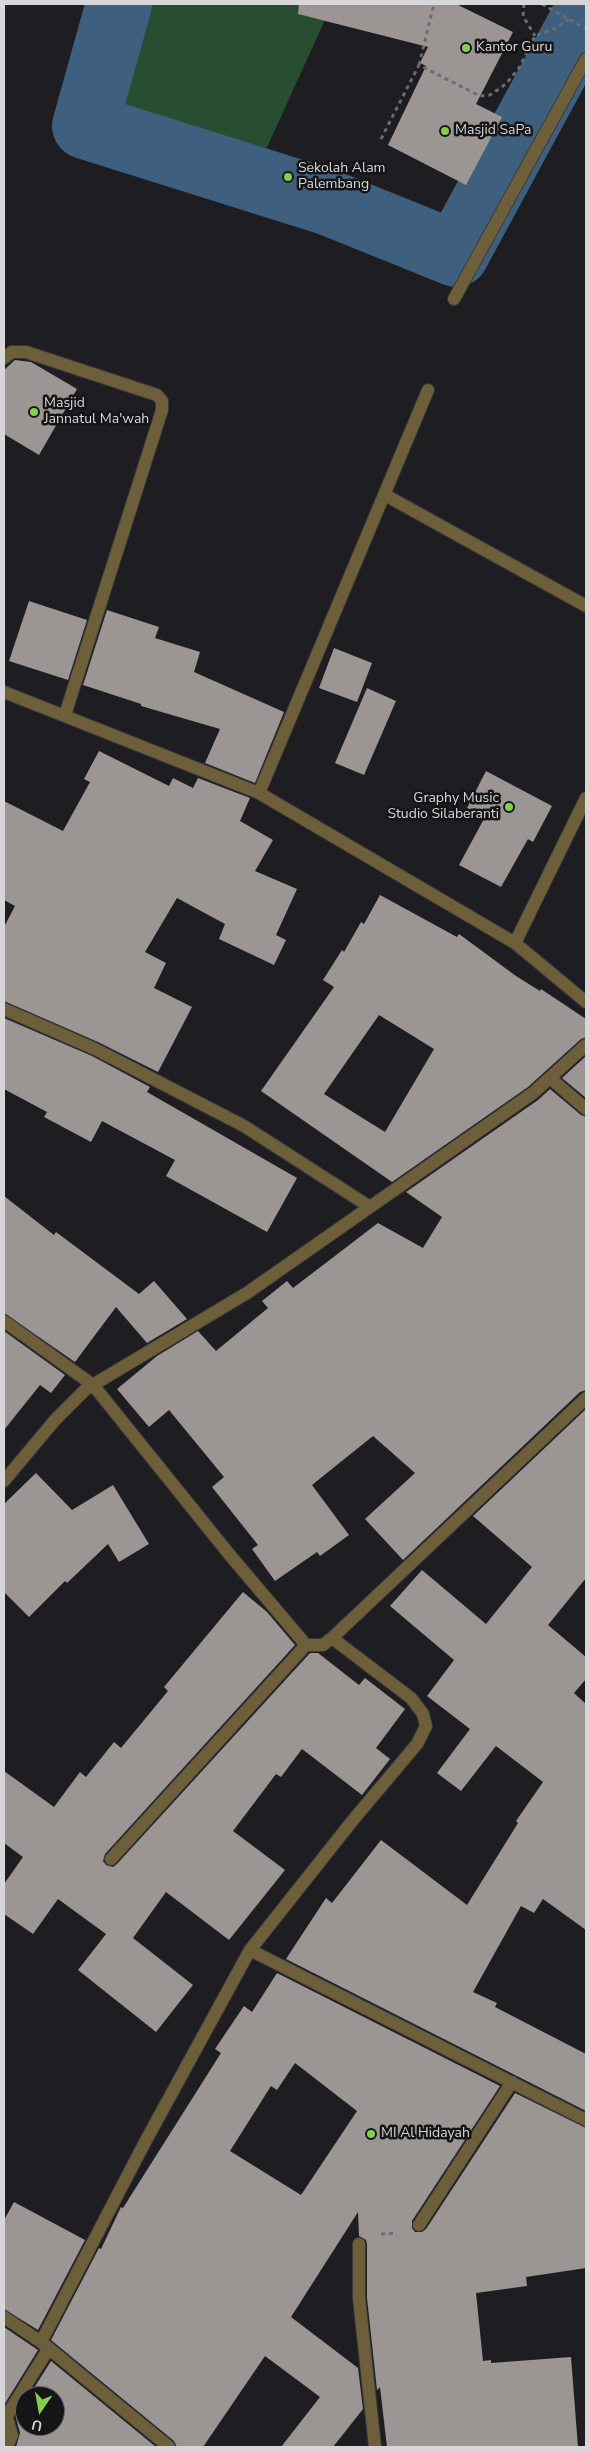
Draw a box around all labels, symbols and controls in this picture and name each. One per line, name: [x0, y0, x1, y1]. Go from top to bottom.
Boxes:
place label: Kantor Guru: [476, 40, 552, 56]
marker: Kantor Guru: [460, 42, 472, 54]
place label: Masjid SaPa: [455, 123, 531, 139]
marker: Masjid SaPa: [439, 125, 451, 137]
place label: Sekolah Alam Palembang: [298, 161, 386, 193]
marker: Sekolah Alam Palembang: [282, 171, 294, 183]
place label: Masjid Jannatul Ma'wah: [44, 396, 149, 428]
marker: Masjid Jannatul Ma'wah: [28, 406, 40, 418]
place label: Graphy Music Studio Silaberanti: [387, 791, 499, 824]
marker: Graphy Music Studio Silaberanti: [503, 801, 515, 813]
place label: MI Al Hidayah: [381, 2126, 470, 2142]
marker: MI Al Hidayah: [365, 2128, 377, 2140]
north arrow: [15, 2386, 65, 2436]
text: U: [30, 2415, 44, 2436]

